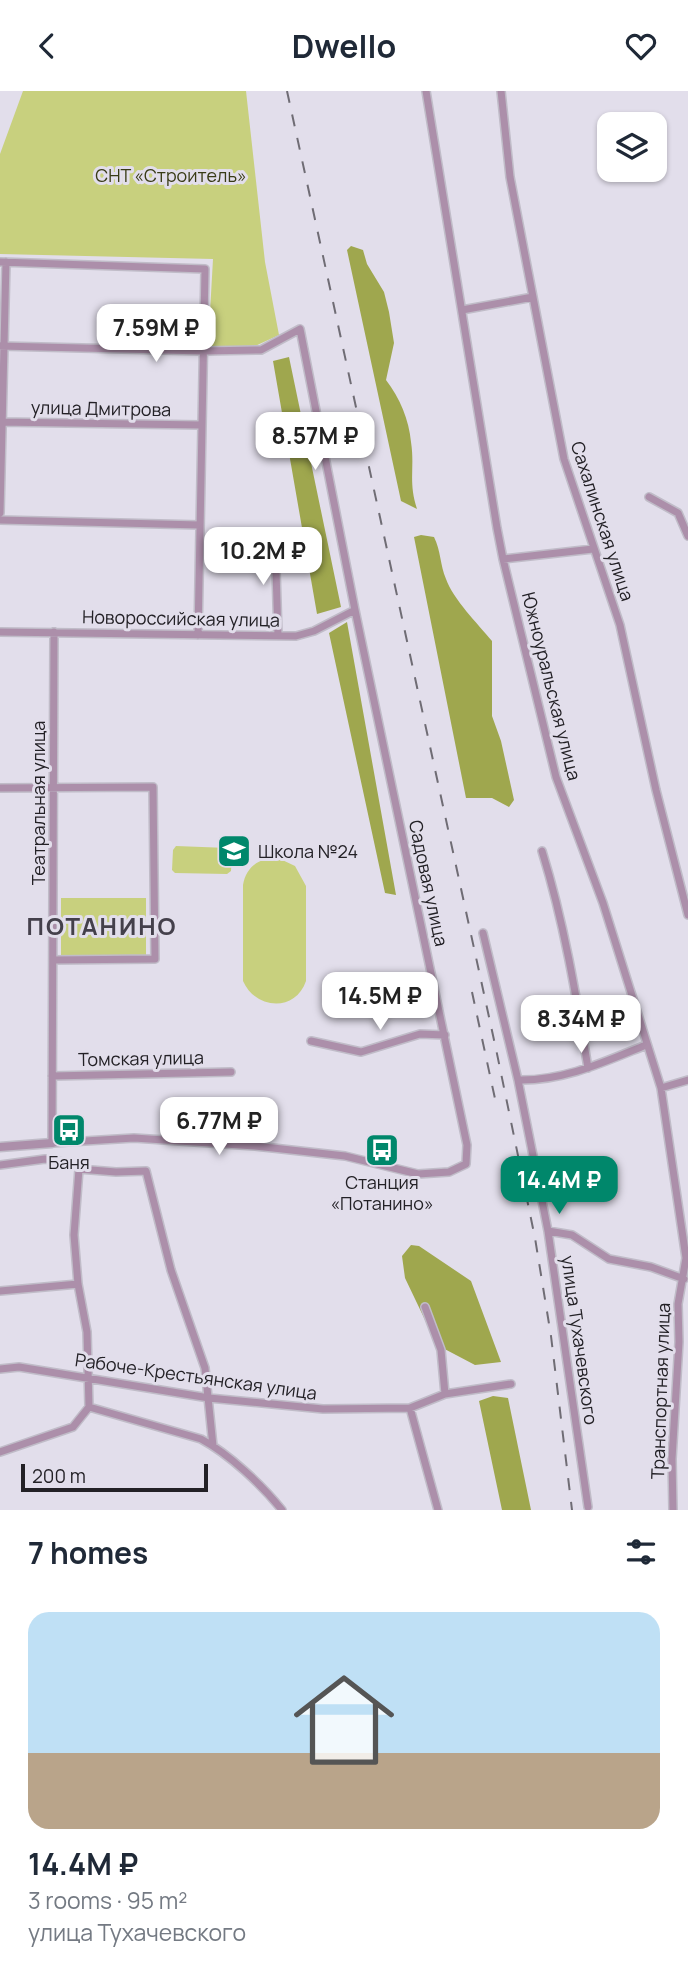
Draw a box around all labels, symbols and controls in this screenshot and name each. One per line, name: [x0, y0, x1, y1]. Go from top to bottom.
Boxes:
text: Dwello: [292, 24, 396, 68]
icon: back: [28, 27, 66, 65]
icon: heart: [622, 27, 660, 65]
map controls: [597, 112, 667, 182]
button: layers: [597, 112, 667, 182]
park label: СНТ «Строитель»: [95, 163, 247, 187]
pin: 7.59M ₽: [91, 305, 221, 364]
text: 7.59M ₽: [113, 311, 199, 343]
street label: улица Дмитрова: [31, 395, 171, 421]
pin: 8.57M ₽: [250, 413, 380, 472]
text: 8.57M ₽: [272, 419, 358, 451]
street label: Сахалинская улица: [566, 438, 640, 604]
pin: 10.2M ₽: [198, 527, 328, 587]
text: 10.2M ₽: [220, 534, 306, 566]
street label: Южноуральская улица: [517, 589, 587, 783]
street label: Новороссийская улица: [82, 604, 280, 632]
street label: Театральная улица: [26, 721, 50, 885]
street label: Садовая улица: [404, 818, 454, 948]
school or university icon: Школа №24: [215, 832, 253, 870]
place label: Школа №24: [258, 839, 358, 863]
district label: ПОТАНИНО: [27, 909, 177, 942]
pin: 14.5M ₽: [315, 972, 445, 1032]
text: 14.5M ₽: [338, 979, 422, 1011]
pin: 8.34M ₽: [516, 995, 646, 1055]
text: 8.34M ₽: [537, 1002, 625, 1034]
street label: Томская улица: [78, 1045, 204, 1071]
pin: 6.77M ₽: [154, 1097, 284, 1157]
text: 6.77M ₽: [176, 1104, 262, 1136]
bus stop icon: Баня: [50, 1111, 88, 1149]
bus stop icon: Станция «Потанино»: [363, 1131, 401, 1169]
place label: Баня: [48, 1150, 90, 1174]
pin: 14.4M ₽: [494, 1157, 624, 1216]
text: 14.4M ₽: [517, 1163, 601, 1195]
place label: Станция «Потанино»: [330, 1170, 434, 1215]
street label: улица Тухачевского: [556, 1254, 604, 1426]
street label: Транспортная улица: [645, 1302, 675, 1480]
street label: Рабоче-Крестьянская улица: [73, 1347, 319, 1405]
scale bar: [21, 1461, 208, 1493]
text: 200 m: [32, 1463, 86, 1489]
text: 7 homes: [28, 1532, 148, 1573]
icon: filters: [622, 1533, 660, 1571]
icon: home: [281, 1657, 407, 1783]
text: 14.4M ₽: [28, 1843, 138, 1884]
text: 3 rooms · 95 m²: [28, 1884, 187, 1916]
text: улица Тухачевского: [28, 1916, 246, 1948]

